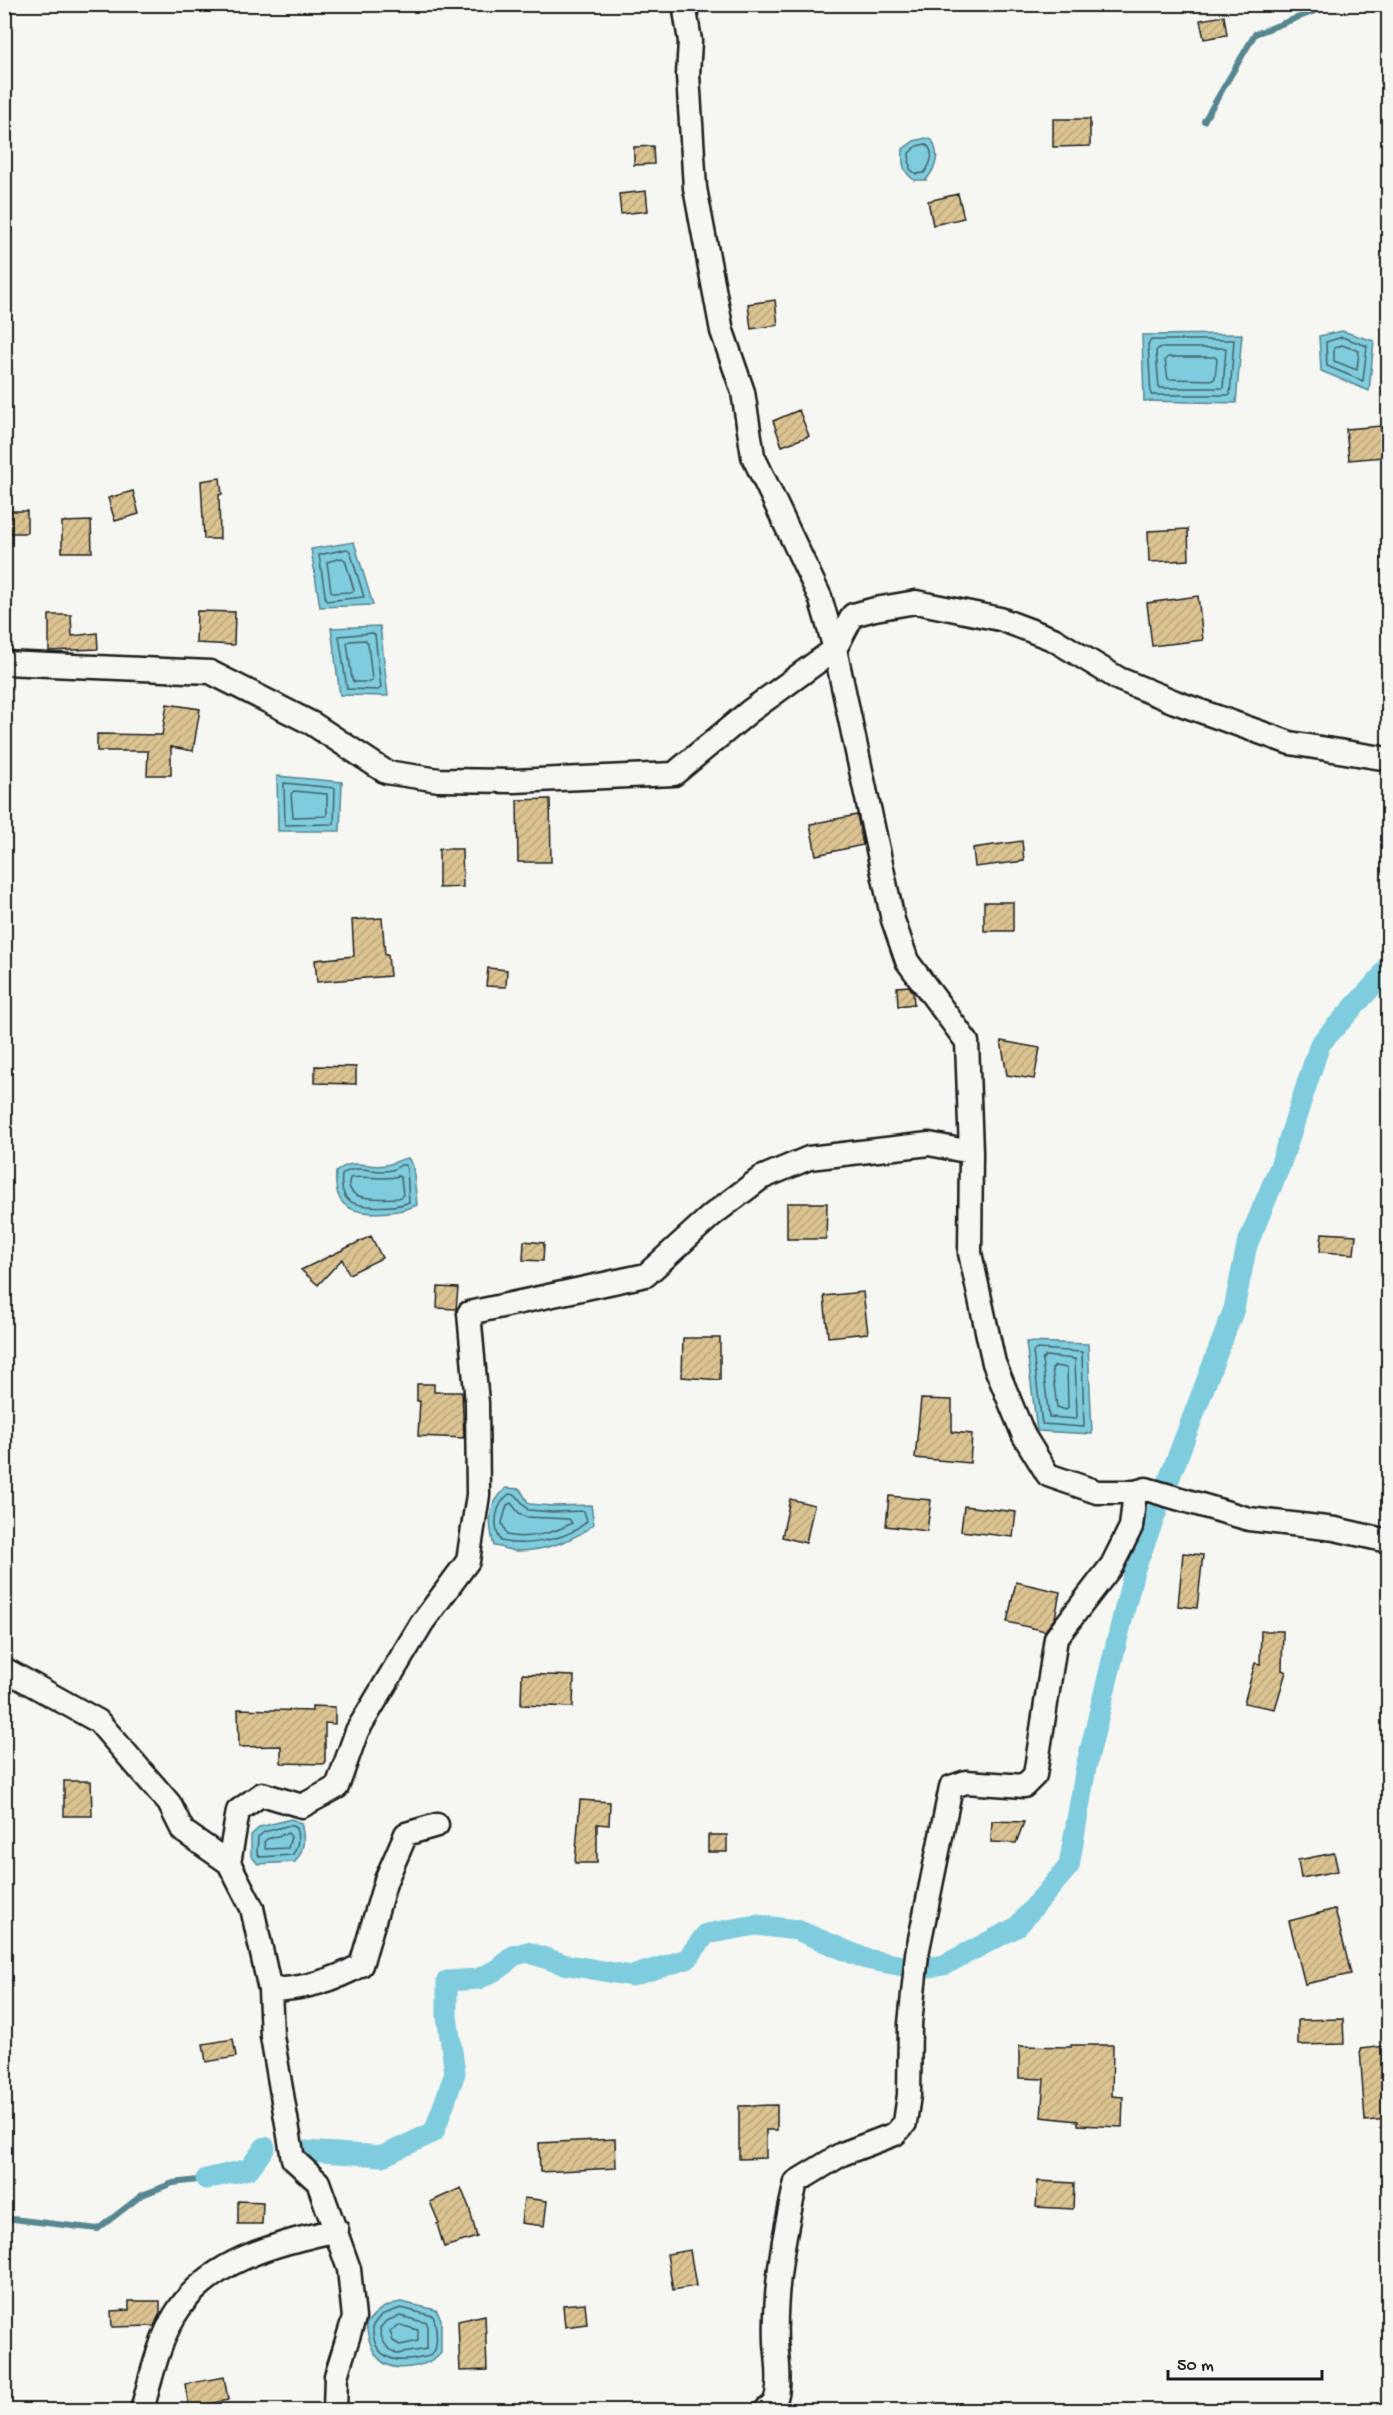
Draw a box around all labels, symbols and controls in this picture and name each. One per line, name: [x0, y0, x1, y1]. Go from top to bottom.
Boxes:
scale bar: [1168, 2343, 1322, 2381]
text: 50 m: [1177, 2356, 1214, 2377]

